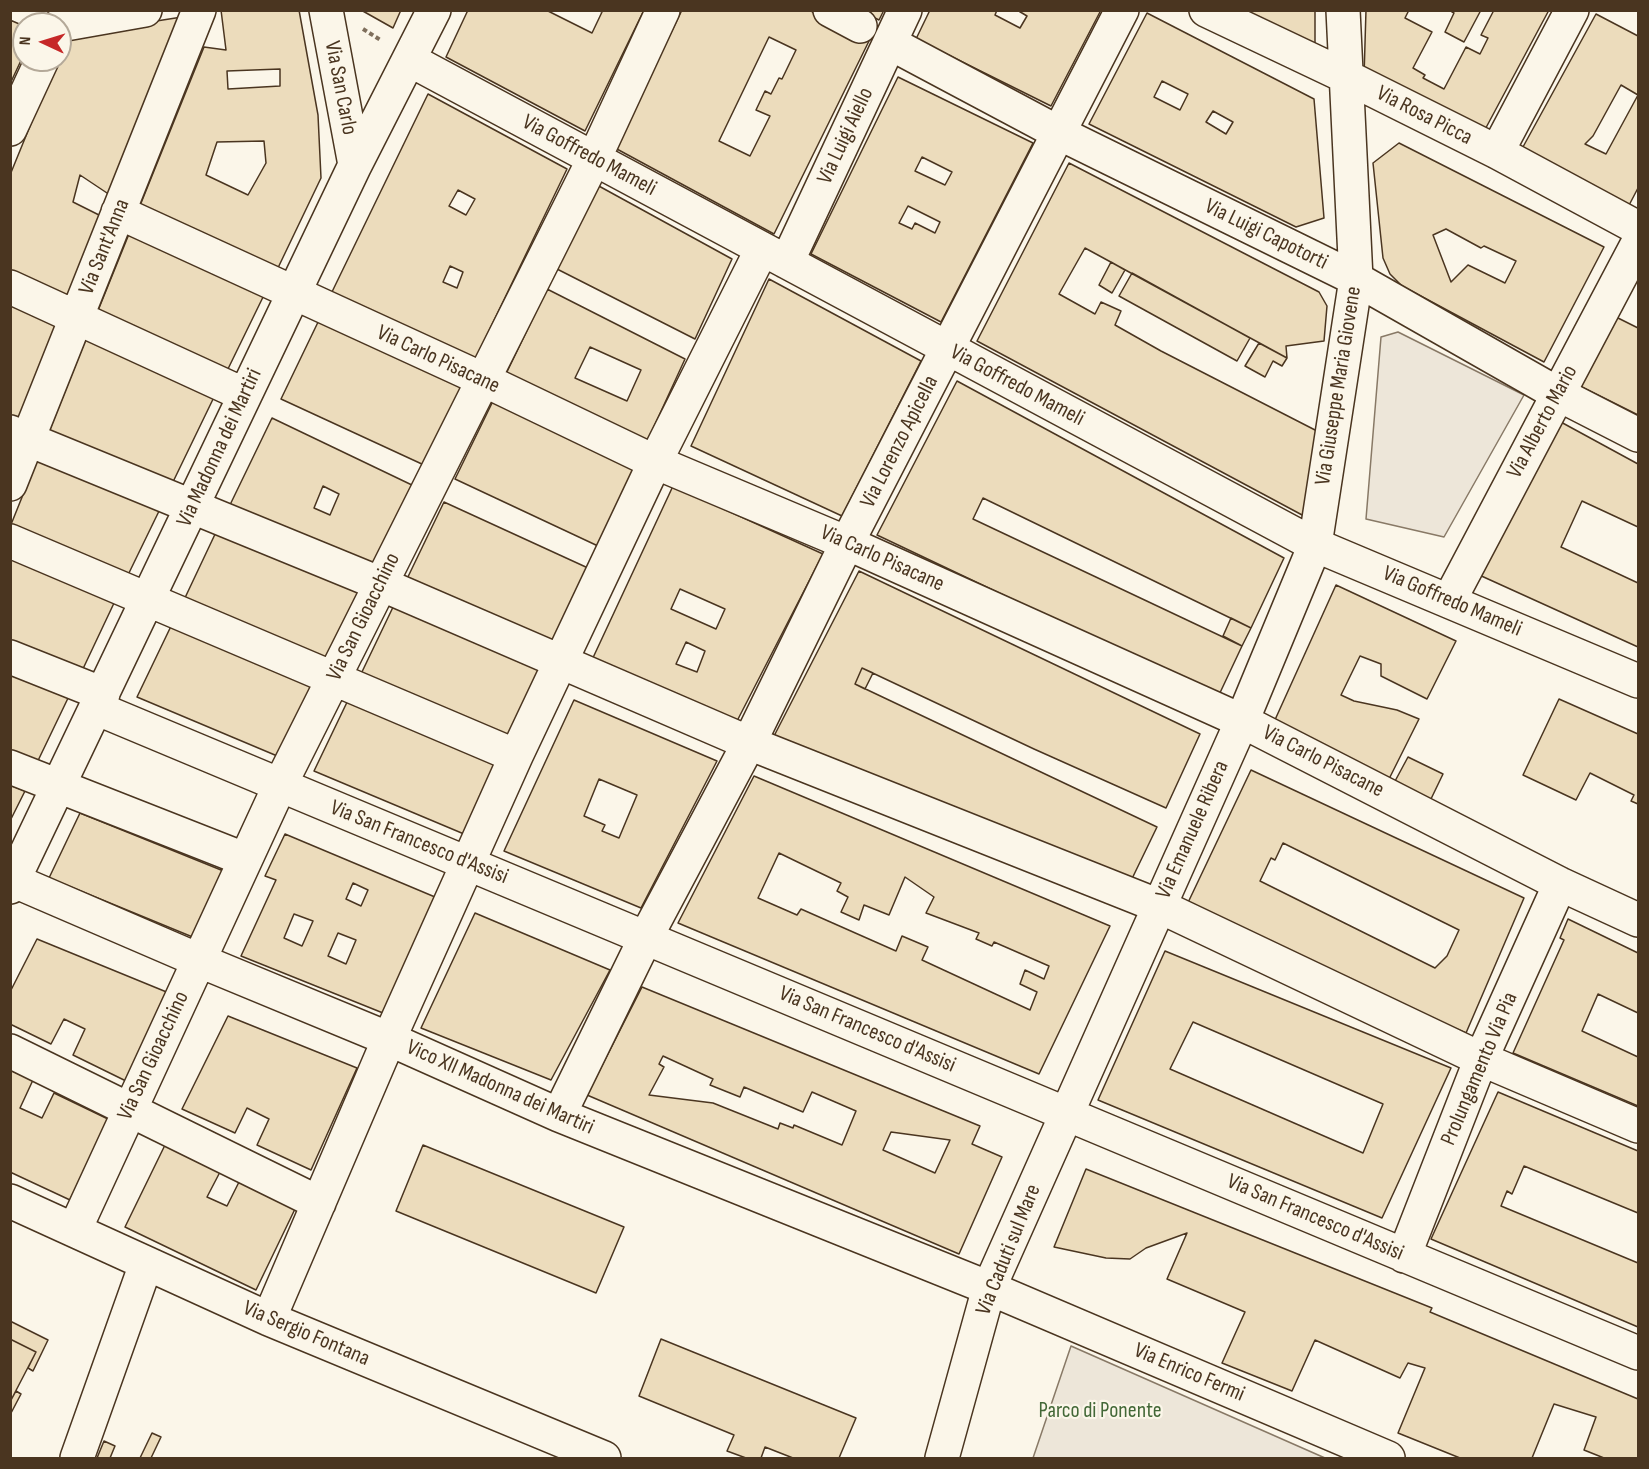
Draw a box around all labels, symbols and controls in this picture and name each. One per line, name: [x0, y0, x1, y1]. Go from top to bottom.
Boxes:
north arrow: [12, 12, 72, 72]
text: N: [16, 36, 35, 46]
street label: Via San Carlo: [318, 39, 362, 137]
street label: Via Rosa Picca: [1372, 81, 1476, 151]
street label: Via Luigi Aiello: [812, 84, 880, 188]
street label: Via Goffredo Mameli: [517, 110, 661, 202]
street label: Via Luigi Capotorti: [1200, 194, 1332, 276]
street label: Via Sant'Anna: [74, 195, 136, 299]
street label: Via Giuseppe Maria Giovene: [1310, 285, 1368, 487]
street label: Via Carlo Pisacane: [372, 320, 504, 400]
street label: Via Goffredo Mameli: [945, 340, 1089, 432]
street label: Via Alberto Mario: [1502, 361, 1584, 483]
street label: Via Madonna dei Martiri: [172, 365, 268, 531]
street label: Via Lorenzo Apicella: [855, 372, 945, 512]
street label: Via Carlo Pisacane: [816, 520, 948, 598]
street label: Via San Gioacchino: [322, 549, 406, 685]
street label: Via Goffredo Mameli: [1379, 561, 1525, 643]
street label: Via Carlo Pisacane: [1258, 720, 1388, 804]
street label: Via Emanuele Ribera: [1151, 757, 1235, 903]
street label: Via San Francesco d'Assisi: [326, 795, 512, 891]
street label: Via San Francesco d'Assisi: [775, 981, 959, 1079]
street label: Via San Gioacchino: [113, 987, 195, 1125]
street label: Prolungamento Via Pia: [1436, 989, 1524, 1149]
street label: Vico XII Madonna dei Martiri: [402, 1035, 598, 1141]
street label: Via San Francesco d'Assisi: [1223, 1169, 1407, 1267]
street label: Via Caduti sul Mare: [971, 1181, 1047, 1319]
street label: Via Sergio Fontana: [239, 1295, 373, 1373]
street label: Via Enrico Fermi: [1130, 1338, 1248, 1408]
park label: Parco di Ponente: [1038, 1398, 1162, 1424]

